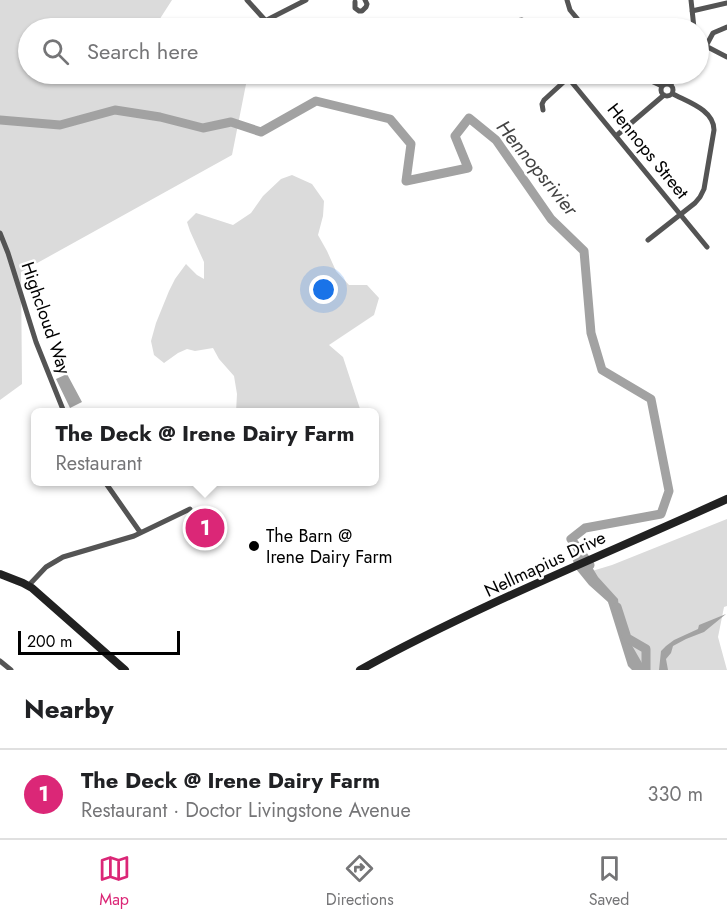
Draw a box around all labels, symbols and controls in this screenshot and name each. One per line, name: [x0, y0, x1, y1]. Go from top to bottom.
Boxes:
search box: [18, 18, 709, 84]
icon: search: [39, 35, 72, 68]
text: Search here: [87, 35, 198, 67]
street label: Hennops Street: [601, 97, 695, 205]
water label: Hennopsrivier: [489, 114, 586, 223]
street label: Highcloud Way: [15, 258, 77, 378]
your location: [309, 275, 338, 304]
popup: [31, 408, 379, 486]
text: The Deck @ Irene Dairy Farm: [56, 417, 354, 449]
text: Restaurant: [56, 449, 142, 478]
pin: 1: [186, 506, 224, 550]
place label: The Barn @ Irene Dairy Farm: [266, 523, 393, 570]
street label: Nellmapius Drive: [480, 524, 610, 604]
marker: The Barn @ Irene Dairy Farm: [247, 539, 261, 553]
scale bar: [18, 628, 180, 656]
text: 200 m: [27, 630, 73, 653]
text: Nearby: [24, 690, 113, 728]
text: The Deck @ Irene Dairy Farm: [81, 764, 380, 796]
text: 1: [38, 780, 49, 809]
text: 330 m: [648, 780, 703, 809]
text: Restaurant · Doctor Livingstone Avenue: [81, 796, 411, 825]
tab: Map: [98, 852, 131, 911]
tab: Directions: [326, 852, 394, 911]
tab: Saved: [589, 852, 629, 911]

